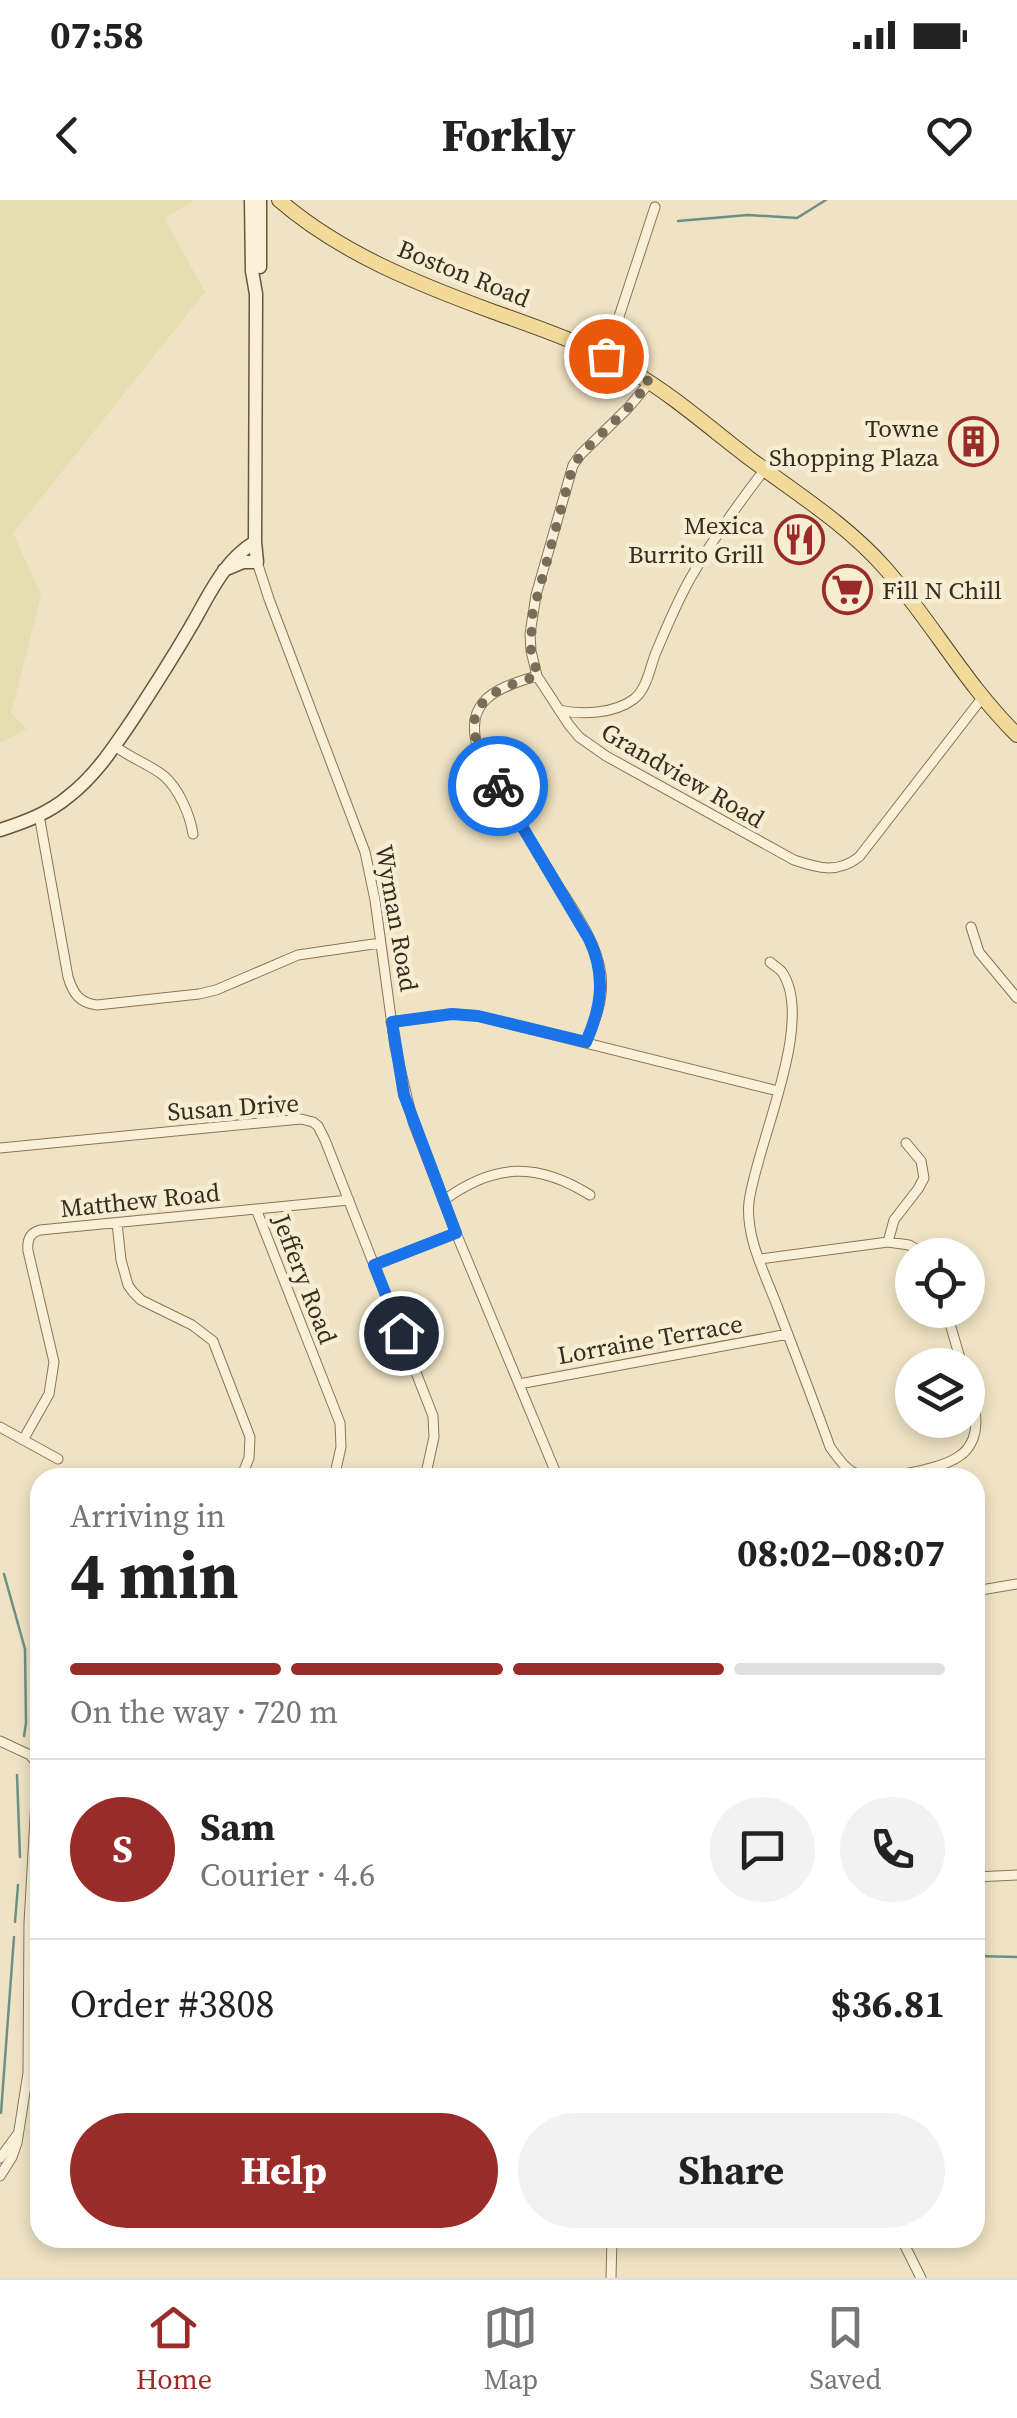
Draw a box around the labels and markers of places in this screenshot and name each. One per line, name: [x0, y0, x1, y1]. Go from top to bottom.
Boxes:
pin: [564, 314, 649, 399]
place label: Towne Shopping Plaza: [769, 411, 939, 474]
building icon: Towne Shopping Plaza: [948, 416, 1000, 468]
place label: Mexica Burrito Grill: [628, 508, 764, 571]
restaurant icon: Mexica Burrito Grill: [773, 513, 825, 565]
supermarket icon: Fill N Chill: [821, 564, 873, 616]
place label: Fill N Chill: [882, 573, 1002, 607]
pin: [359, 1291, 444, 1376]

